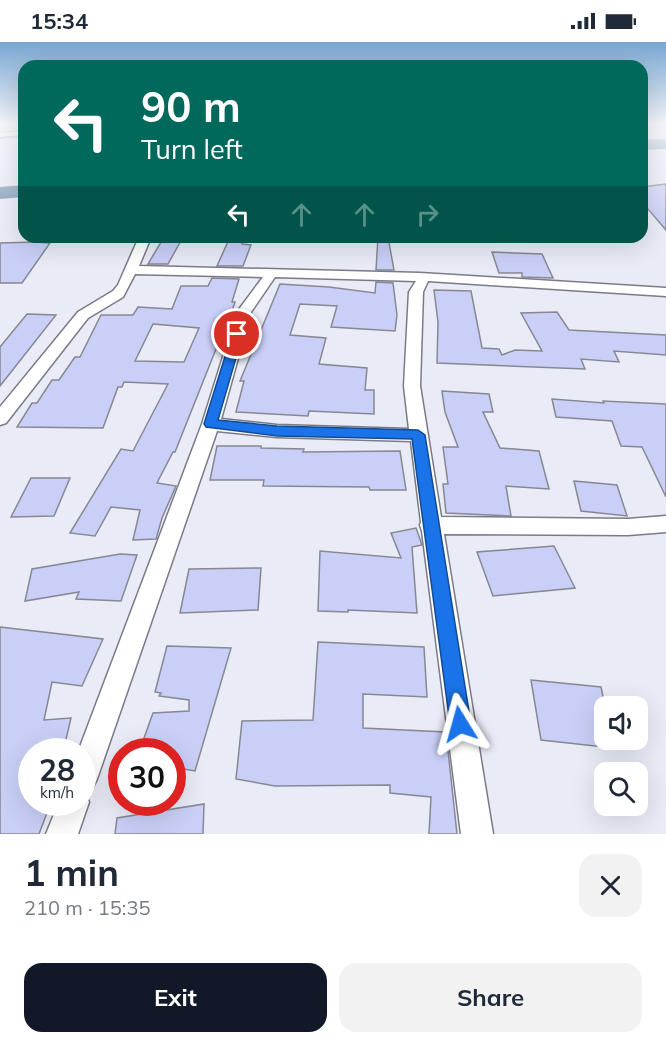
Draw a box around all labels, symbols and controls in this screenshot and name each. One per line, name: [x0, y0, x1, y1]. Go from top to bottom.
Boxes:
text: 15:34: [30, 7, 88, 35]
text: 90 m: [141, 80, 241, 133]
icon: left: [42, 84, 120, 162]
text: Turn left: [141, 132, 243, 166]
icon: left: [222, 198, 255, 231]
icon: ahead: [285, 198, 318, 231]
icon: ahead: [348, 198, 381, 231]
icon: right: [411, 198, 444, 231]
pin: [211, 308, 262, 359]
icon: arrive: [220, 317, 253, 350]
position arrow: [428, 692, 492, 756]
map controls: [594, 696, 648, 816]
button: sound: [594, 696, 648, 750]
speed limit sign: 30: [108, 738, 186, 816]
text: 28: [39, 751, 75, 789]
button: search: [594, 762, 648, 816]
text: km/h: [40, 783, 74, 802]
text: 1 min: [24, 850, 119, 895]
button: close: [579, 854, 642, 917]
text: 210 m · 15:35: [24, 895, 150, 920]
button: Exit: [24, 963, 327, 1032]
button: Share: [339, 963, 642, 1032]

